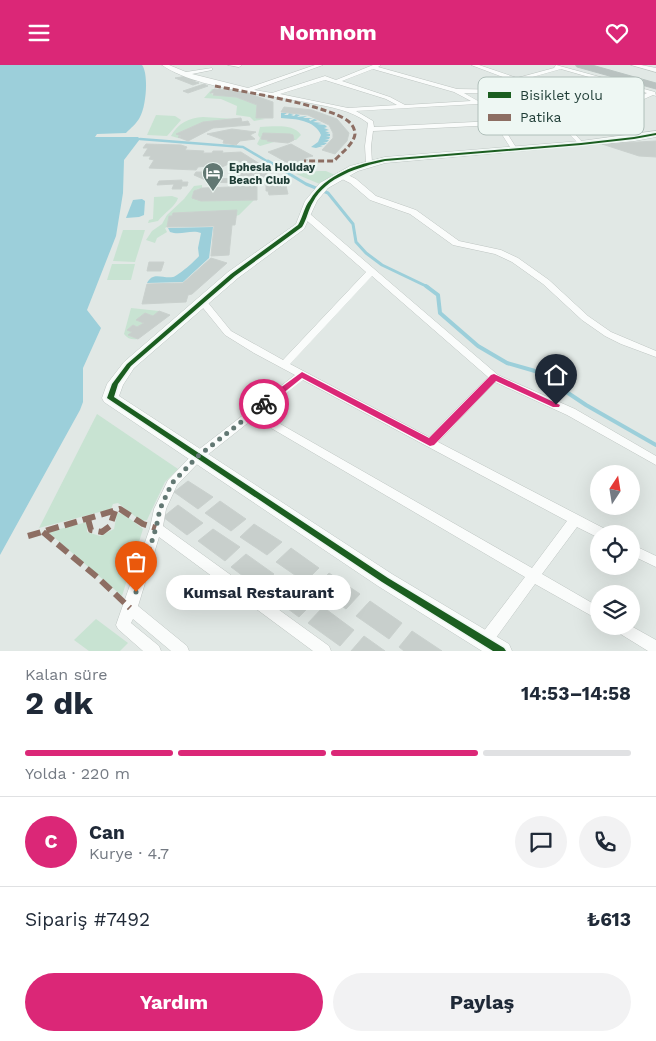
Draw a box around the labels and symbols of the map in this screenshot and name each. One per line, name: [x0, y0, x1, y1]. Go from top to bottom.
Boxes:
legend: [478, 77, 644, 135]
text: Bisiklet yolu: [520, 87, 603, 103]
text: Patika: [520, 109, 562, 125]
hotel icon: Ephesia Holiday Beach Club: [201, 161, 225, 192]
place label: Ephesia Holiday Beach Club: [229, 161, 316, 187]
pin: [535, 354, 577, 405]
courier: [239, 379, 289, 429]
north arrow: [590, 465, 640, 515]
pin: [115, 541, 157, 592]
callout: Kumsal Restaurant: [166, 575, 351, 609]

